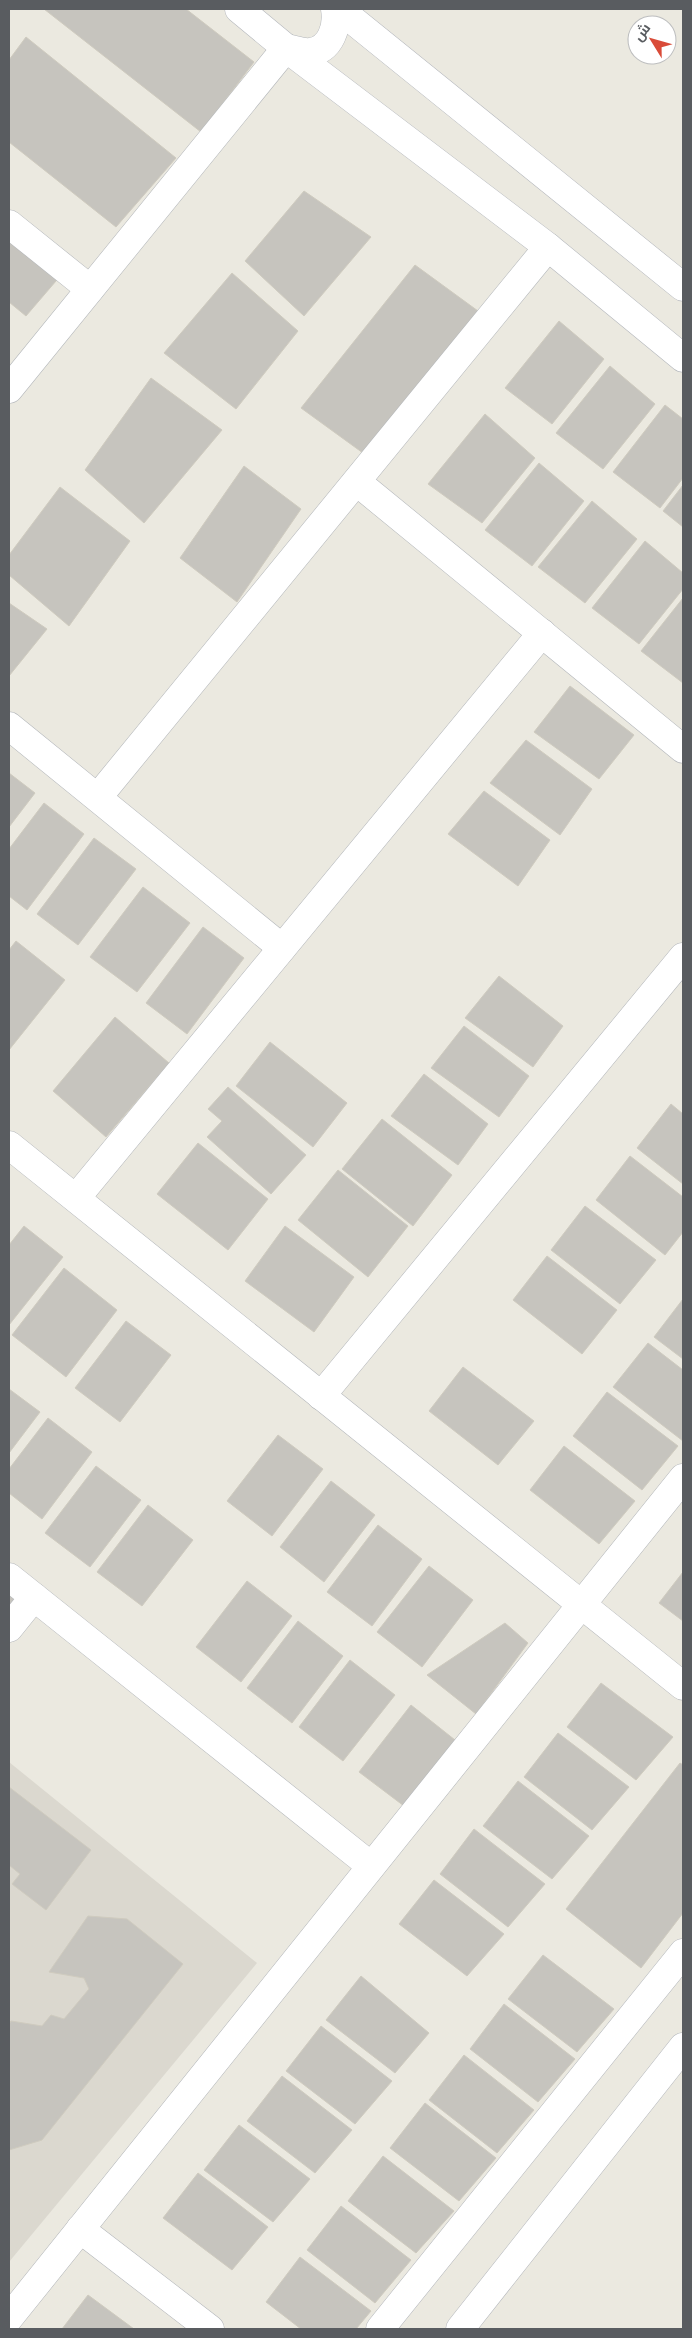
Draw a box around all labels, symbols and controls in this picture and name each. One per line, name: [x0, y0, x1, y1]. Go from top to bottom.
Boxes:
north arrow: [627, 15, 677, 65]
text: ش: [630, 20, 654, 45]

